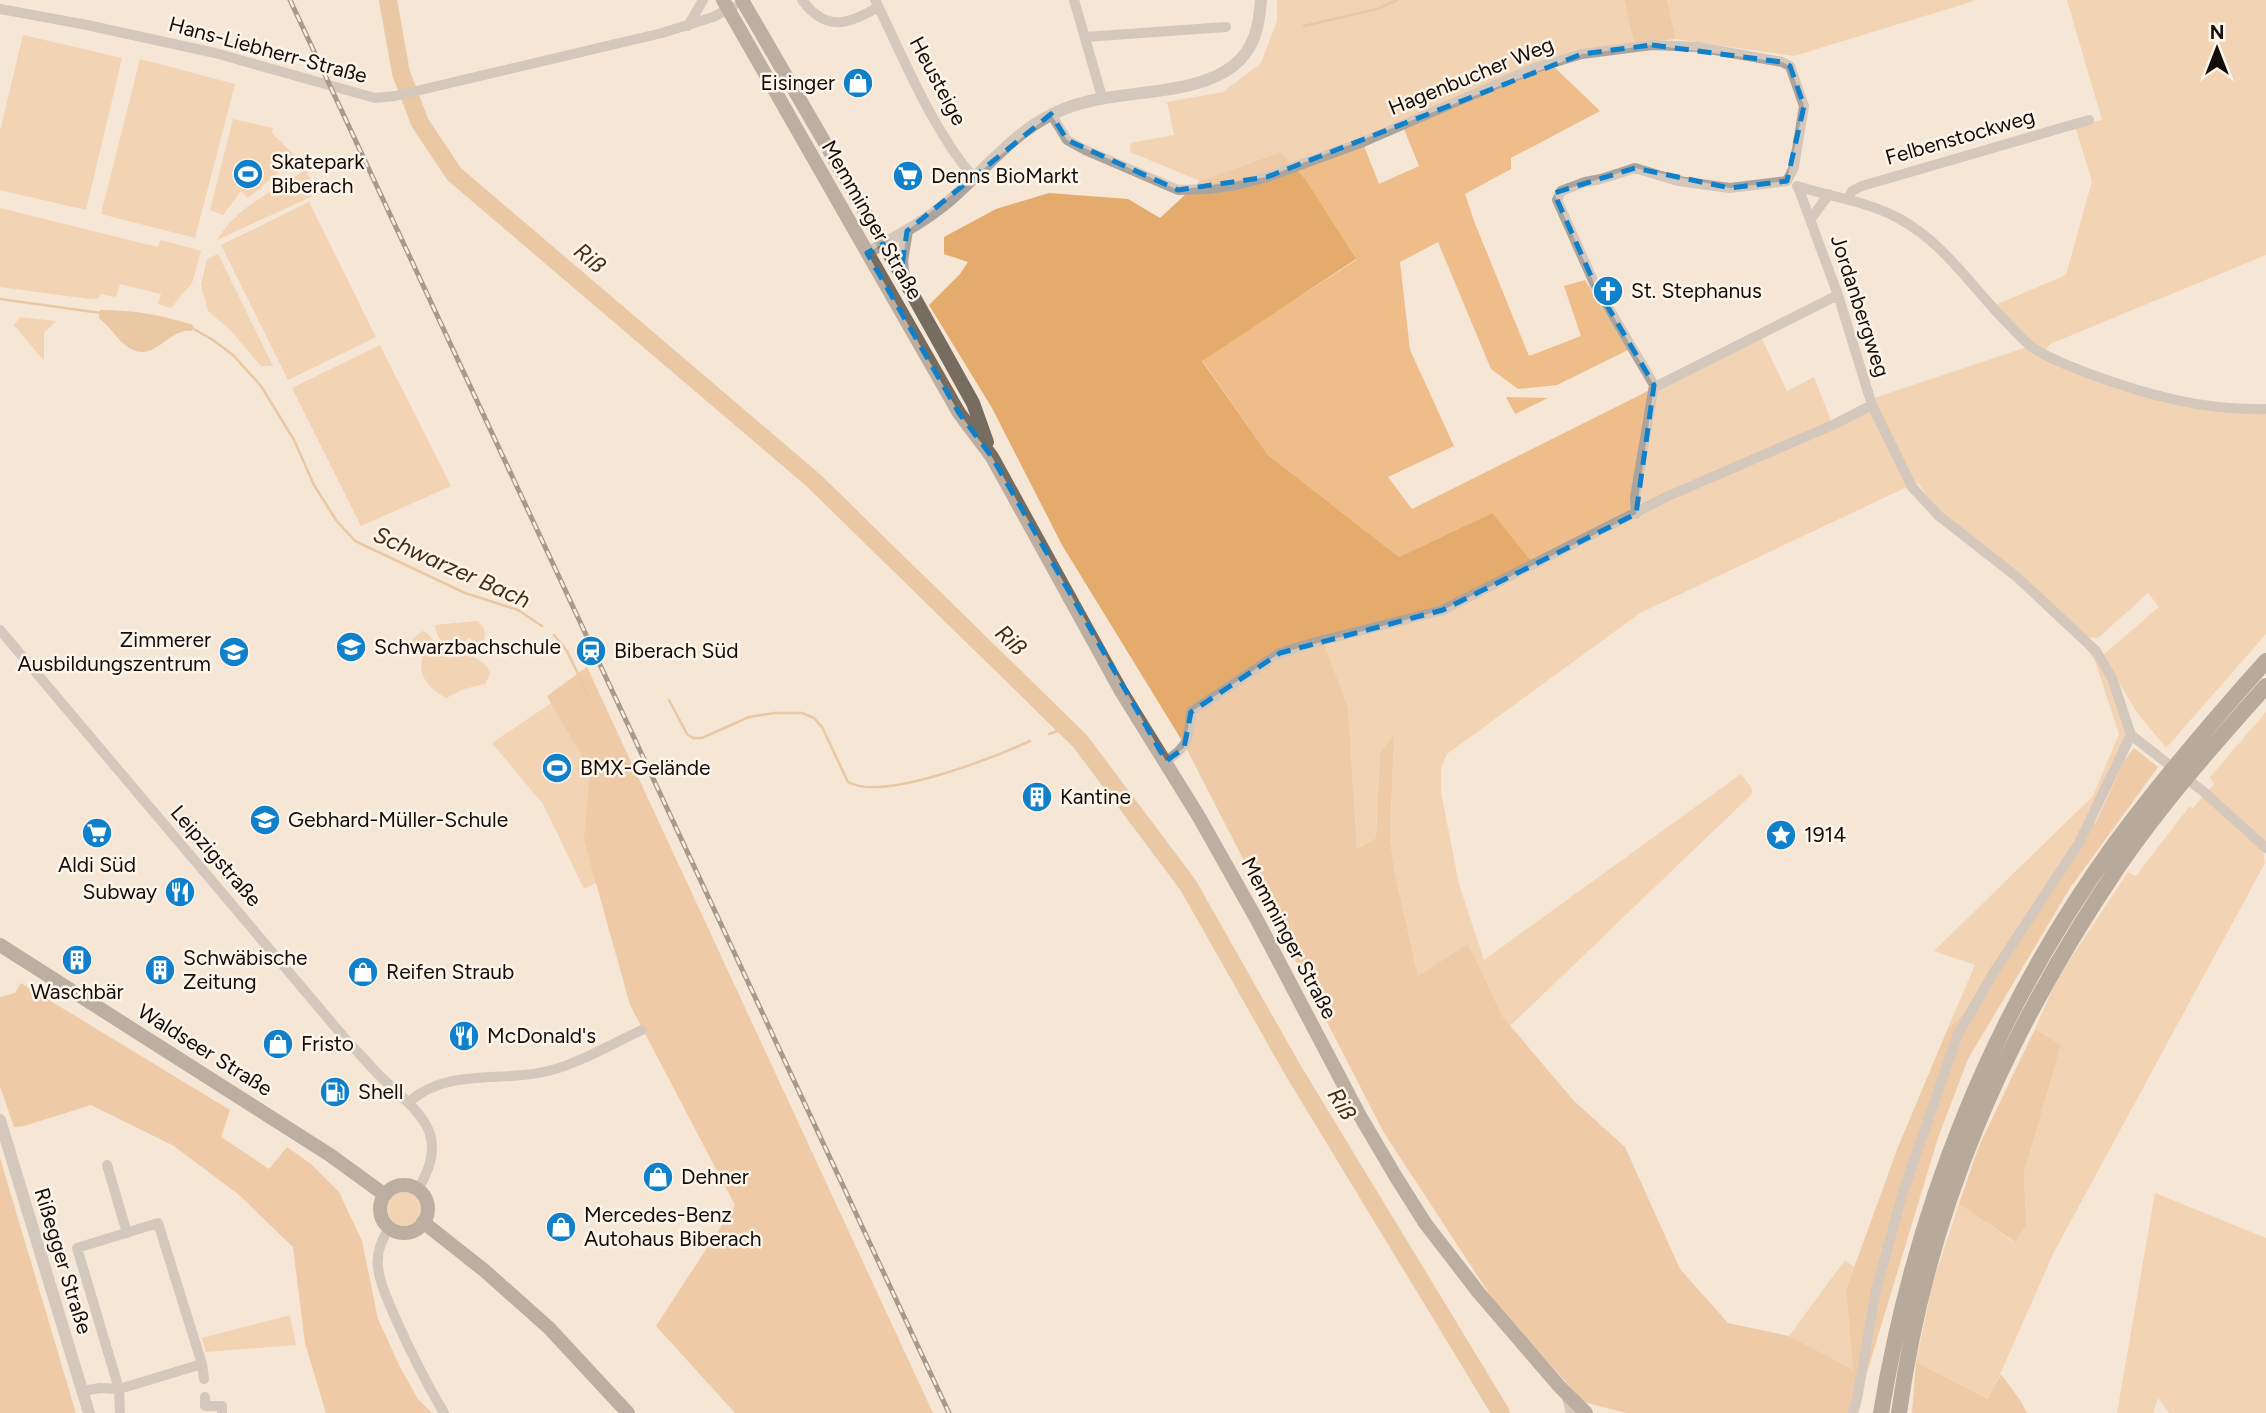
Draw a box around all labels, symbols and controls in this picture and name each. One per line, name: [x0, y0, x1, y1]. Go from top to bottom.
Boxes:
street label: Hans-Liebherr-Straße: [166, 11, 370, 88]
north arrow: [2182, 14, 2252, 84]
text: N: [2210, 21, 2224, 44]
street label: Hagenbucher Weg: [1385, 31, 1557, 120]
street label: Heusteige: [905, 32, 972, 129]
shop icon: Eisinger: [841, 66, 875, 100]
place label: Eisinger: [760, 70, 835, 95]
street label: Felbenstockweg: [1882, 103, 2037, 170]
street label: Memminger Straße: [817, 136, 928, 304]
place label: Skatepark Biberach: [271, 149, 365, 198]
sports icon: Skatepark Biberach: [231, 157, 265, 191]
supermarket icon: Denns BioMarkt: [891, 159, 925, 193]
place label: Denns BioMarkt: [931, 163, 1079, 188]
street label: Jordanbergweg: [1826, 232, 1895, 380]
water label: Riß: [568, 237, 612, 279]
church icon: St. Stephanus: [1591, 274, 1625, 308]
place label: St. Stephanus: [1631, 278, 1762, 303]
water label: Schwarzer Bach: [369, 520, 535, 614]
water label: Riß: [990, 619, 1033, 661]
place label: Zimmerer Ausbildungszentrum: [18, 627, 211, 676]
school or university icon: Schwarzbachschule: [334, 630, 368, 664]
place label: Schwarzbachschule: [374, 634, 561, 659]
station icon: Biberach Süd: [574, 634, 608, 668]
school or university icon: Zimmerer Ausbildungszentrum: [217, 635, 251, 669]
place label: Biberach Süd: [614, 638, 738, 663]
sports icon: BMX-Gelände: [540, 751, 574, 785]
place label: BMX-Gelände: [580, 755, 710, 780]
building icon: Kantine: [1020, 780, 1054, 814]
place label: Kantine: [1060, 784, 1131, 809]
street label: Leipzigstraße: [166, 800, 267, 911]
school or university icon: Gebhard-Müller-Schule: [248, 803, 282, 837]
place label: Gebhard-Müller-Schule: [288, 807, 508, 832]
supermarket icon: Aldi Süd: [80, 816, 114, 850]
place icon: 1914: [1764, 818, 1798, 852]
place label: 1914: [1804, 822, 1846, 847]
place label: Aldi Süd: [58, 852, 136, 877]
street label: Memminger Straße: [1236, 853, 1343, 1023]
restaurant icon: Subway: [163, 875, 197, 909]
place label: Subway: [83, 879, 157, 904]
building icon: Waschbär: [60, 943, 94, 977]
place label: Schwäbische Zeitung: [183, 945, 307, 994]
building icon: Schwäbische Zeitung: [143, 953, 177, 987]
shop icon: Reifen Straub: [346, 955, 380, 989]
place label: Reifen Straub: [386, 959, 514, 984]
place label: Waschbär: [31, 979, 123, 1004]
street label: Waldseer Straße: [133, 998, 277, 1101]
restaurant icon: McDonald's: [447, 1019, 481, 1053]
place label: McDonald's: [487, 1023, 596, 1048]
shop icon: Fristo: [261, 1027, 295, 1061]
place label: Fristo: [301, 1031, 354, 1056]
fuel station icon: Shell: [318, 1075, 352, 1109]
place label: Shell: [358, 1079, 403, 1104]
water label: Riß: [1322, 1083, 1362, 1125]
shop icon: Dehner: [641, 1160, 675, 1194]
place label: Dehner: [681, 1164, 749, 1189]
street label: Rißegger Straße: [29, 1185, 98, 1337]
place label: Mercedes-Benz Autohaus Biberach: [584, 1202, 761, 1251]
shop icon: Mercedes-Benz Autohaus Biberach: [544, 1210, 578, 1244]

